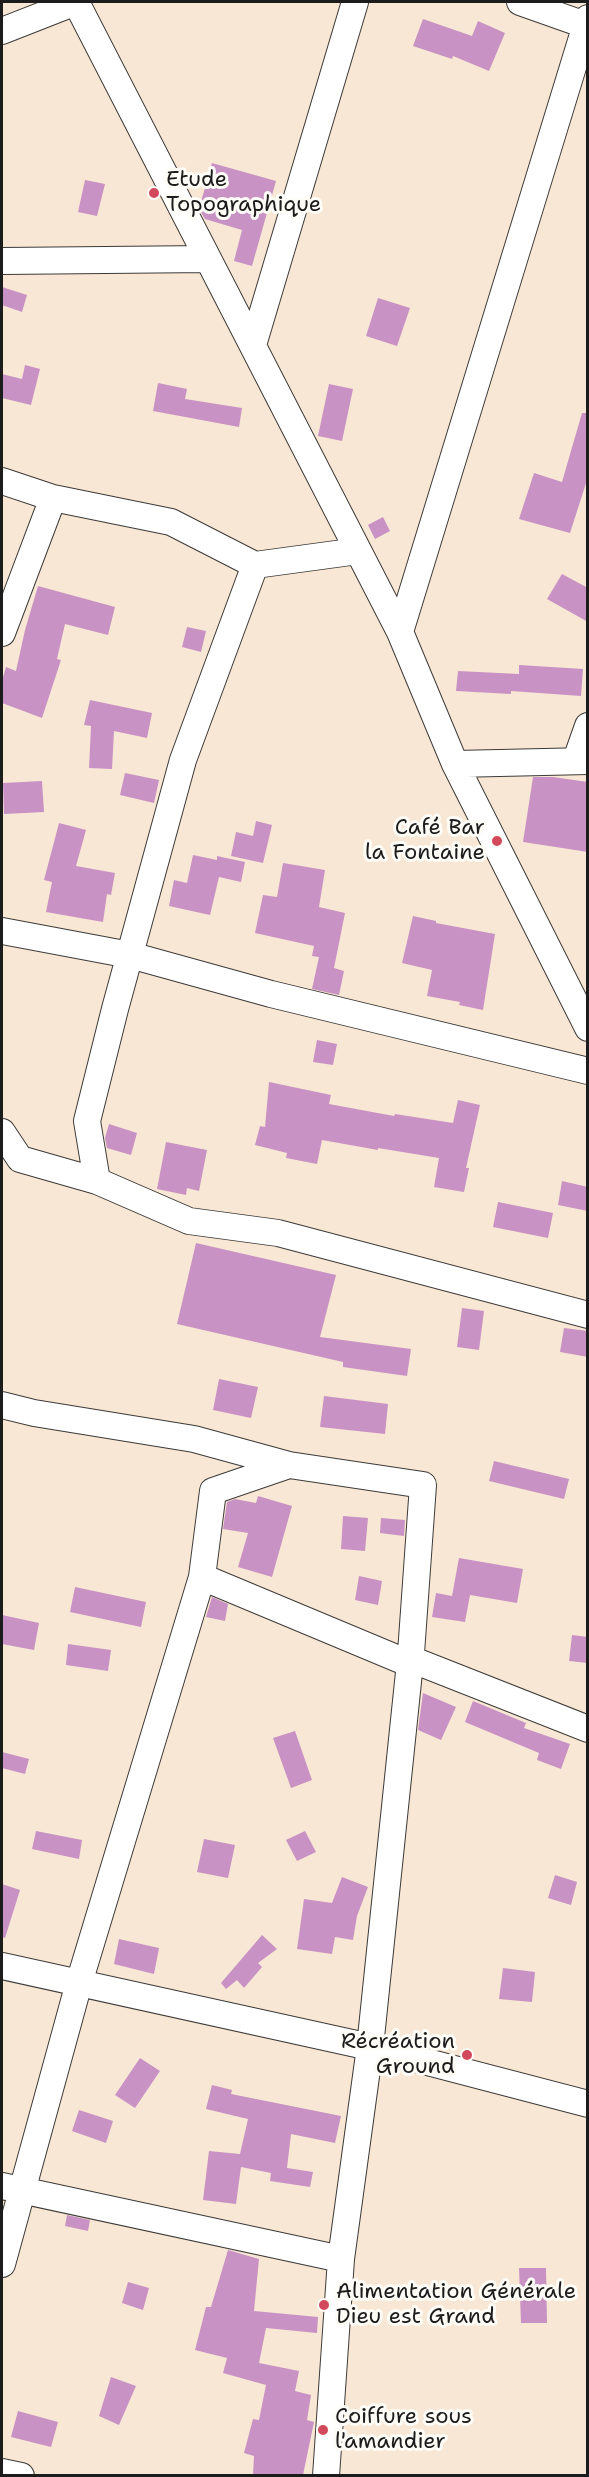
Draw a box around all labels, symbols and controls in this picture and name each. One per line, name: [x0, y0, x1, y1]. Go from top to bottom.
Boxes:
place label: Etude Topographique: [166, 167, 321, 218]
marker: Etude Topographique: [147, 186, 161, 200]
place label: Café Bar la Fontaine: [365, 815, 485, 866]
marker: Café Bar la Fontaine: [490, 834, 504, 848]
place label: Récréation Ground: [341, 2029, 455, 2080]
marker: Récréation Ground: [460, 2048, 474, 2062]
place label: Alimentation Générale Dieu est Grand: [336, 2279, 576, 2330]
marker: Alimentation Générale Dieu est Grand: [317, 2298, 331, 2312]
place label: Coiffure sous l'amandier: [335, 2404, 472, 2456]
marker: Coiffure sous l'amandier: [316, 2423, 330, 2437]

